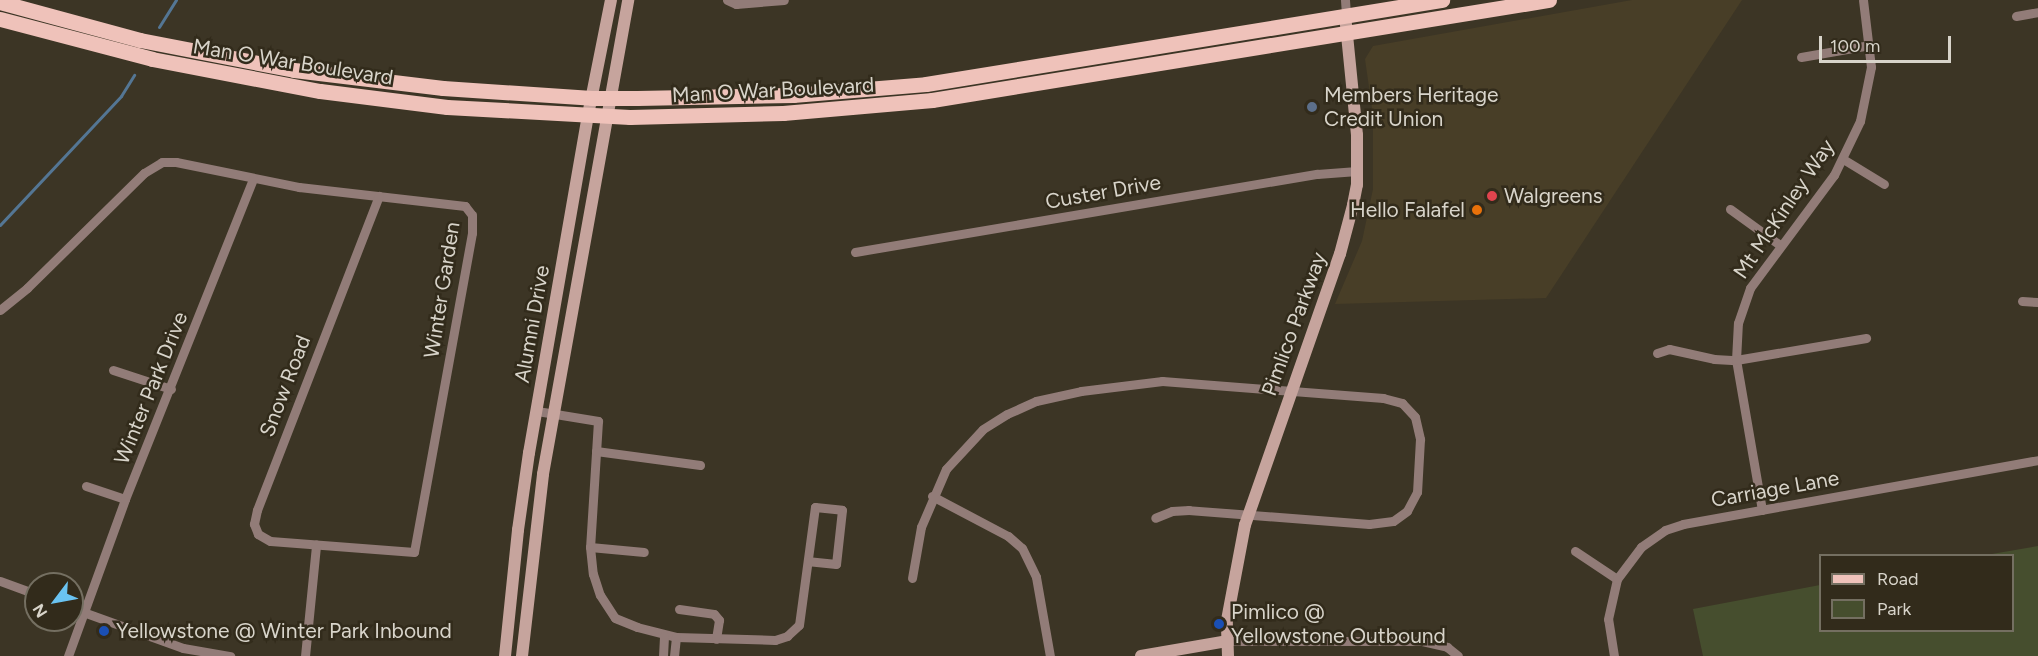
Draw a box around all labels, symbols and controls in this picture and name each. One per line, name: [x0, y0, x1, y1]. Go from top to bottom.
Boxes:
scale bar: [1822, 24, 1954, 62]
street label: Man O War Boulevard: [191, 34, 395, 90]
text: 100 m: [1830, 35, 1880, 57]
street label: Man O War Boulevard: [671, 72, 875, 108]
place label: Members Heritage Credit Union: [1324, 82, 1499, 132]
marker: Members Heritage Credit Union: [1305, 100, 1319, 114]
street label: Mt McKinley Way: [1728, 135, 1840, 283]
street label: Custer Drive: [1043, 169, 1163, 215]
place label: Walgreens: [1504, 183, 1602, 209]
marker: Walgreens: [1485, 189, 1499, 203]
place label: Hello Falafel: [1350, 197, 1465, 223]
marker: Hello Falafel: [1470, 203, 1484, 217]
street label: Winter Garden: [419, 220, 465, 360]
street label: Pimlico Parkway: [1256, 249, 1332, 399]
street label: Alumni Drive: [509, 263, 555, 385]
street label: Winter Park Drive: [109, 308, 193, 468]
street label: Snow Road: [254, 332, 316, 440]
street label: Carriage Lane: [1709, 465, 1841, 513]
legend: [1819, 554, 2014, 632]
text: Road: [1877, 568, 1918, 590]
north arrow: [24, 572, 84, 632]
text: Park: [1877, 598, 1911, 620]
place label: Pimlico @ Yellowstone Outbound: [1231, 599, 1446, 649]
text: N: [29, 600, 51, 621]
marker: Pimlico @ Yellowstone Outbound: [1212, 617, 1226, 631]
place label: Yellowstone @ Winter Park Inbound: [116, 618, 452, 644]
marker: Yellowstone @ Winter Park Inbound: [97, 624, 111, 638]

